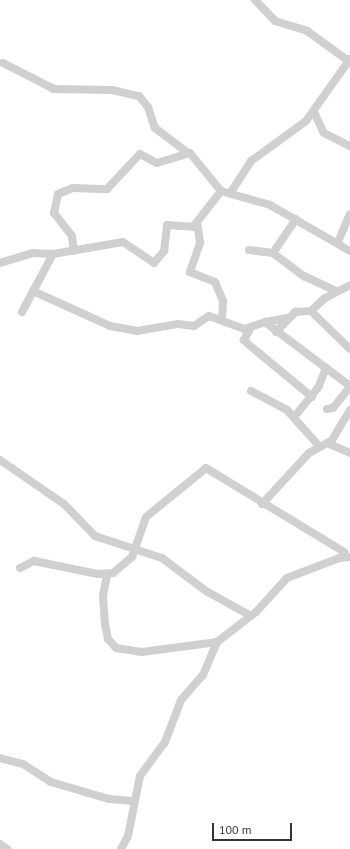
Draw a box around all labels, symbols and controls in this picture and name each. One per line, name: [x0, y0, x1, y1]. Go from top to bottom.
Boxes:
scale bar: [214, 815, 294, 841]
text: 100 m: [219, 822, 252, 837]

